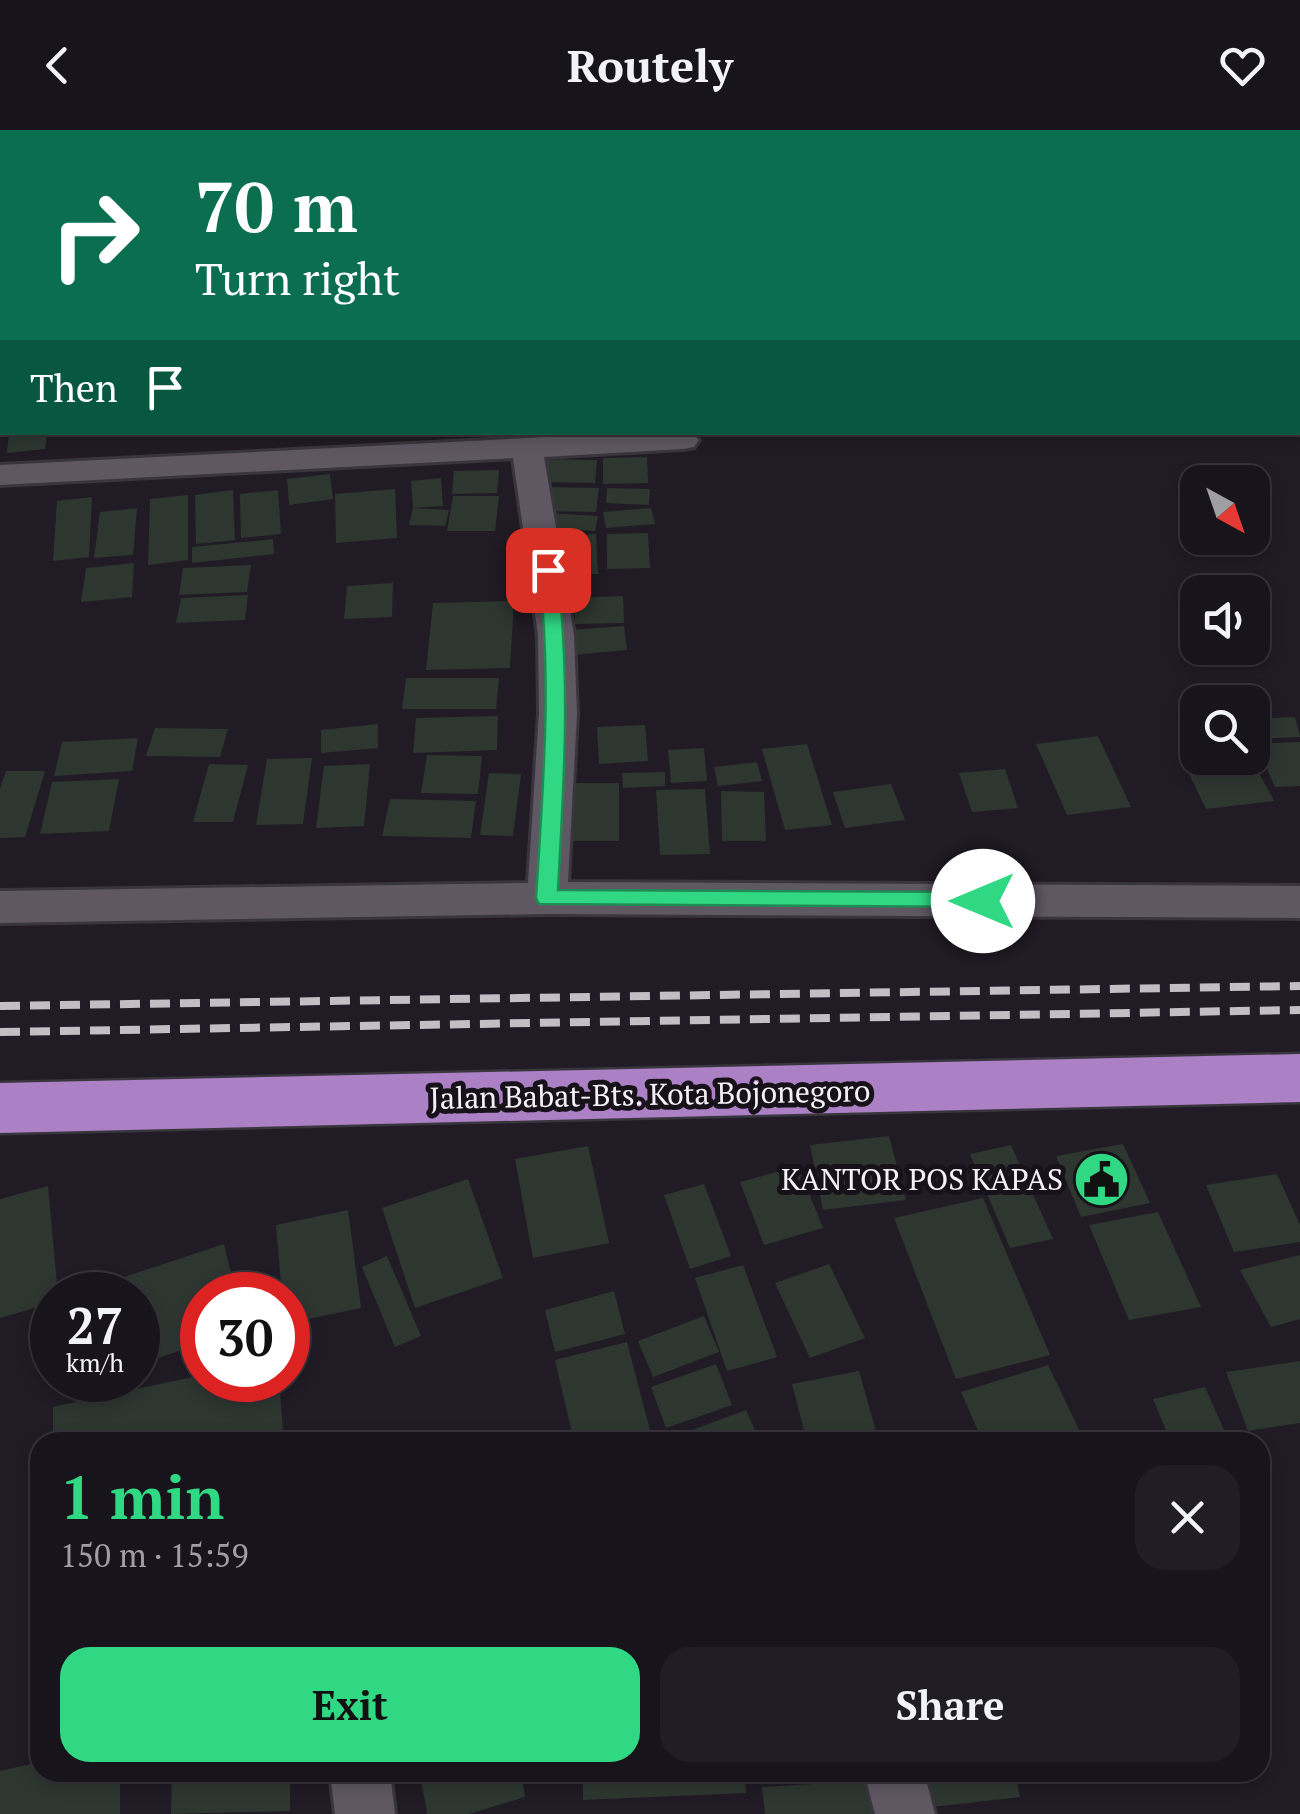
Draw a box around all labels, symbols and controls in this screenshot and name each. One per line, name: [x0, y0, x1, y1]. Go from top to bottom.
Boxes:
text: Routely: [567, 35, 733, 95]
icon: back: [30, 38, 85, 93]
icon: heart: [1215, 38, 1270, 93]
text: 70 m: [195, 159, 358, 252]
icon: right: [30, 170, 160, 300]
text: Turn right: [195, 248, 400, 308]
icon: arrive: [138, 360, 193, 415]
text: Then: [30, 363, 118, 413]
north arrow: [1180, 465, 1270, 555]
map controls: [1180, 465, 1270, 775]
pin: [506, 528, 591, 613]
icon: arrive: [521, 543, 576, 598]
button: sound: [1180, 575, 1270, 665]
button: search: [1180, 685, 1270, 775]
position arrow: [931, 849, 1035, 953]
street label: Jalan Babat-Bts. Kota Bojonegoro: [429, 1070, 871, 1118]
public building icon: KANTOR POS KAPAS: [1072, 1150, 1132, 1210]
place label: KANTOR POS KAPAS: [781, 1159, 1063, 1199]
speed limit sign: 30: [180, 1272, 310, 1402]
text: 27: [67, 1292, 123, 1358]
text: km/h: [66, 1346, 124, 1379]
text: 1 min: [60, 1457, 224, 1536]
button: close: [1135, 1465, 1240, 1570]
text: 150 m · 15:59: [60, 1534, 248, 1576]
button: Exit: [60, 1647, 640, 1762]
button: Share: [660, 1647, 1240, 1762]

